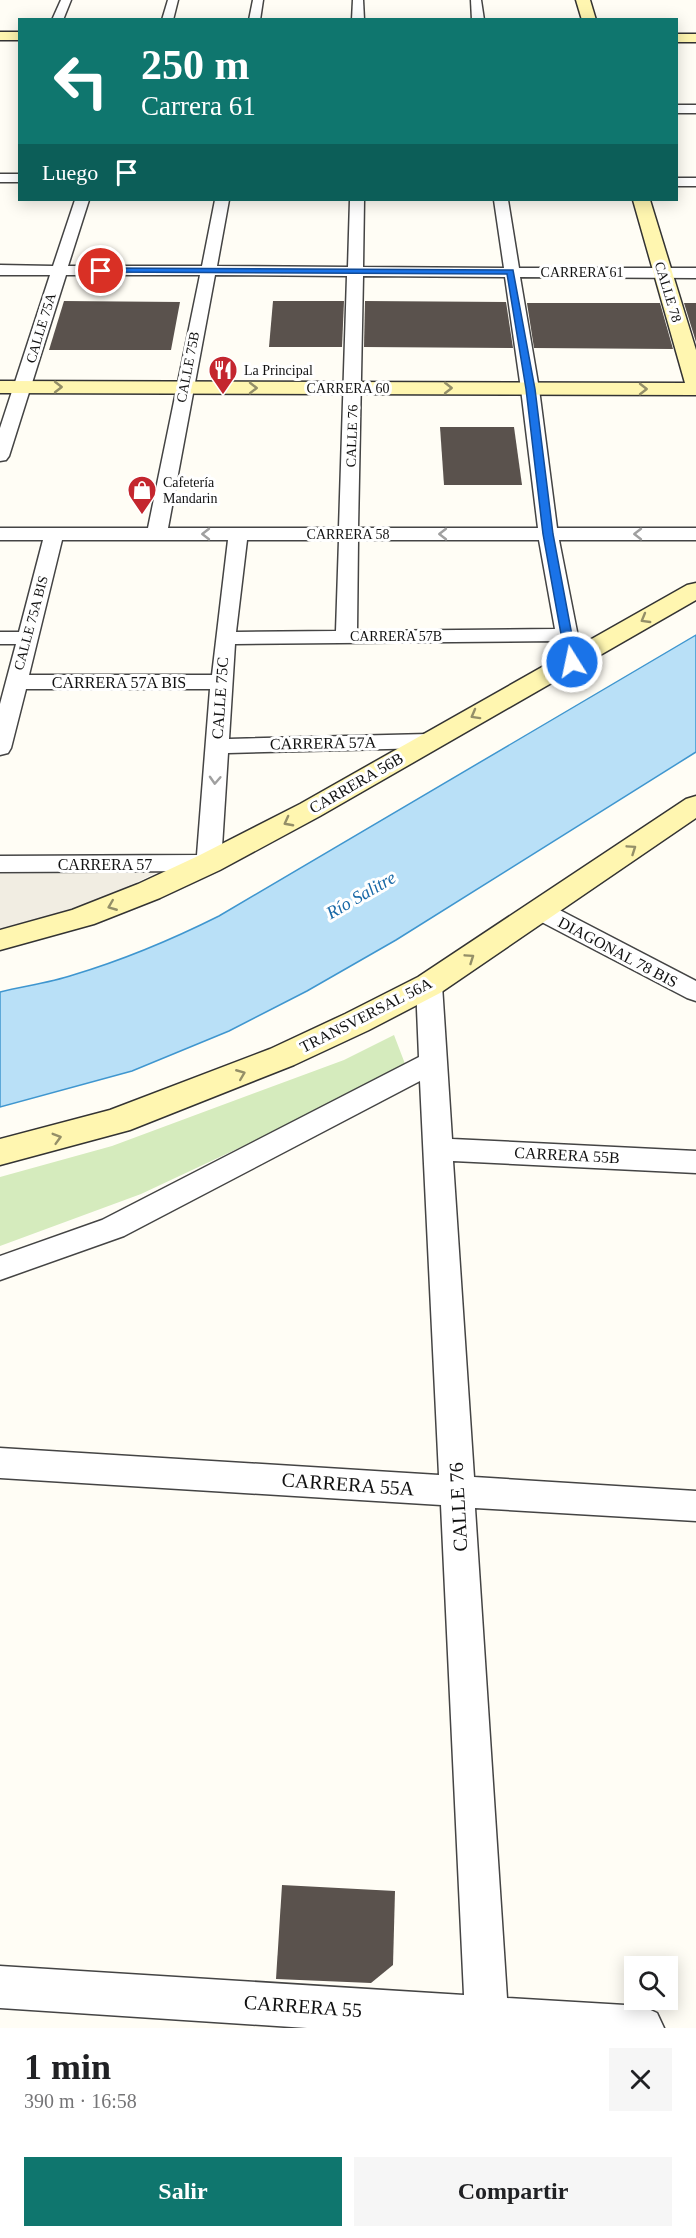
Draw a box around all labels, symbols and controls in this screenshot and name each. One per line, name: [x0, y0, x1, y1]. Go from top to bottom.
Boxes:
icon: left: [42, 42, 120, 120]
text: 250 m: [141, 42, 250, 88]
text: Carrera 61: [141, 91, 256, 121]
icon: arrive: [110, 156, 143, 189]
text: Luego: [42, 160, 98, 185]
pin: [75, 245, 126, 296]
icon: arrive: [84, 254, 117, 287]
street label: CALLE 78: [652, 260, 684, 324]
street label: CARRERA 61: [541, 265, 623, 280]
street label: CALLE 75A: [23, 290, 59, 365]
street label: CALLE 75B: [174, 330, 202, 404]
restaurant icon: La Principal: [207, 354, 239, 396]
place label: La Principal: [244, 363, 313, 378]
one-way arrow: [54, 381, 63, 393]
street label: CARRERA 60: [307, 381, 389, 396]
one-way arrow: [249, 382, 258, 394]
one-way arrow: [444, 382, 453, 395]
one-way arrow: [639, 383, 648, 395]
street label: CALLE 76: [343, 404, 361, 468]
shop icon: Cafetería Mandarin: [126, 474, 158, 516]
place label: Cafetería Mandarin: [163, 475, 217, 506]
street label: CARRERA 58: [307, 527, 389, 542]
one-way arrow: [201, 528, 210, 540]
one-way arrow: [438, 528, 447, 540]
one-way arrow: [633, 528, 642, 540]
street label: CALLE 75A BIS: [11, 574, 51, 672]
one-way arrow: [641, 612, 651, 624]
street label: CARRERA 57B: [350, 629, 442, 644]
position arrow: [540, 630, 604, 694]
street label: CALLE 75C: [209, 656, 231, 740]
street label: CARRERA 57A BIS: [52, 674, 186, 691]
one-way arrow: [471, 708, 481, 719]
street label: CARRERA 57A: [270, 734, 377, 752]
street label: CARRERA 56B: [306, 749, 406, 817]
one-way arrow: [208, 776, 221, 785]
one-way arrow: [283, 815, 294, 826]
one-way arrow: [625, 845, 636, 856]
street label: CARRERA 57: [58, 856, 152, 873]
water label: Río Salitre: [322, 867, 399, 923]
one-way arrow: [107, 899, 118, 911]
street label: DIAGONAL 78 BIS: [555, 913, 681, 991]
one-way arrow: [464, 954, 475, 965]
street label: TRANSVERSAL 56A: [297, 974, 435, 1056]
one-way arrow: [234, 1069, 245, 1081]
one-way arrow: [51, 1133, 62, 1145]
street label: CARRERA 55B: [514, 1144, 620, 1166]
street label: CALLE 76: [445, 1462, 471, 1552]
street label: CARRERA 55A: [281, 1468, 416, 1500]
map controls: [624, 1956, 678, 2010]
button: search: [624, 1956, 678, 2010]
street label: CARRERA 55: [243, 1991, 363, 2021]
text: 1 min: [24, 2047, 111, 2087]
button: close: [609, 2048, 672, 2111]
text: 390 m · 16:58: [24, 2090, 137, 2112]
button: Salir: [24, 2157, 342, 2226]
button: Compartir: [354, 2157, 672, 2226]

